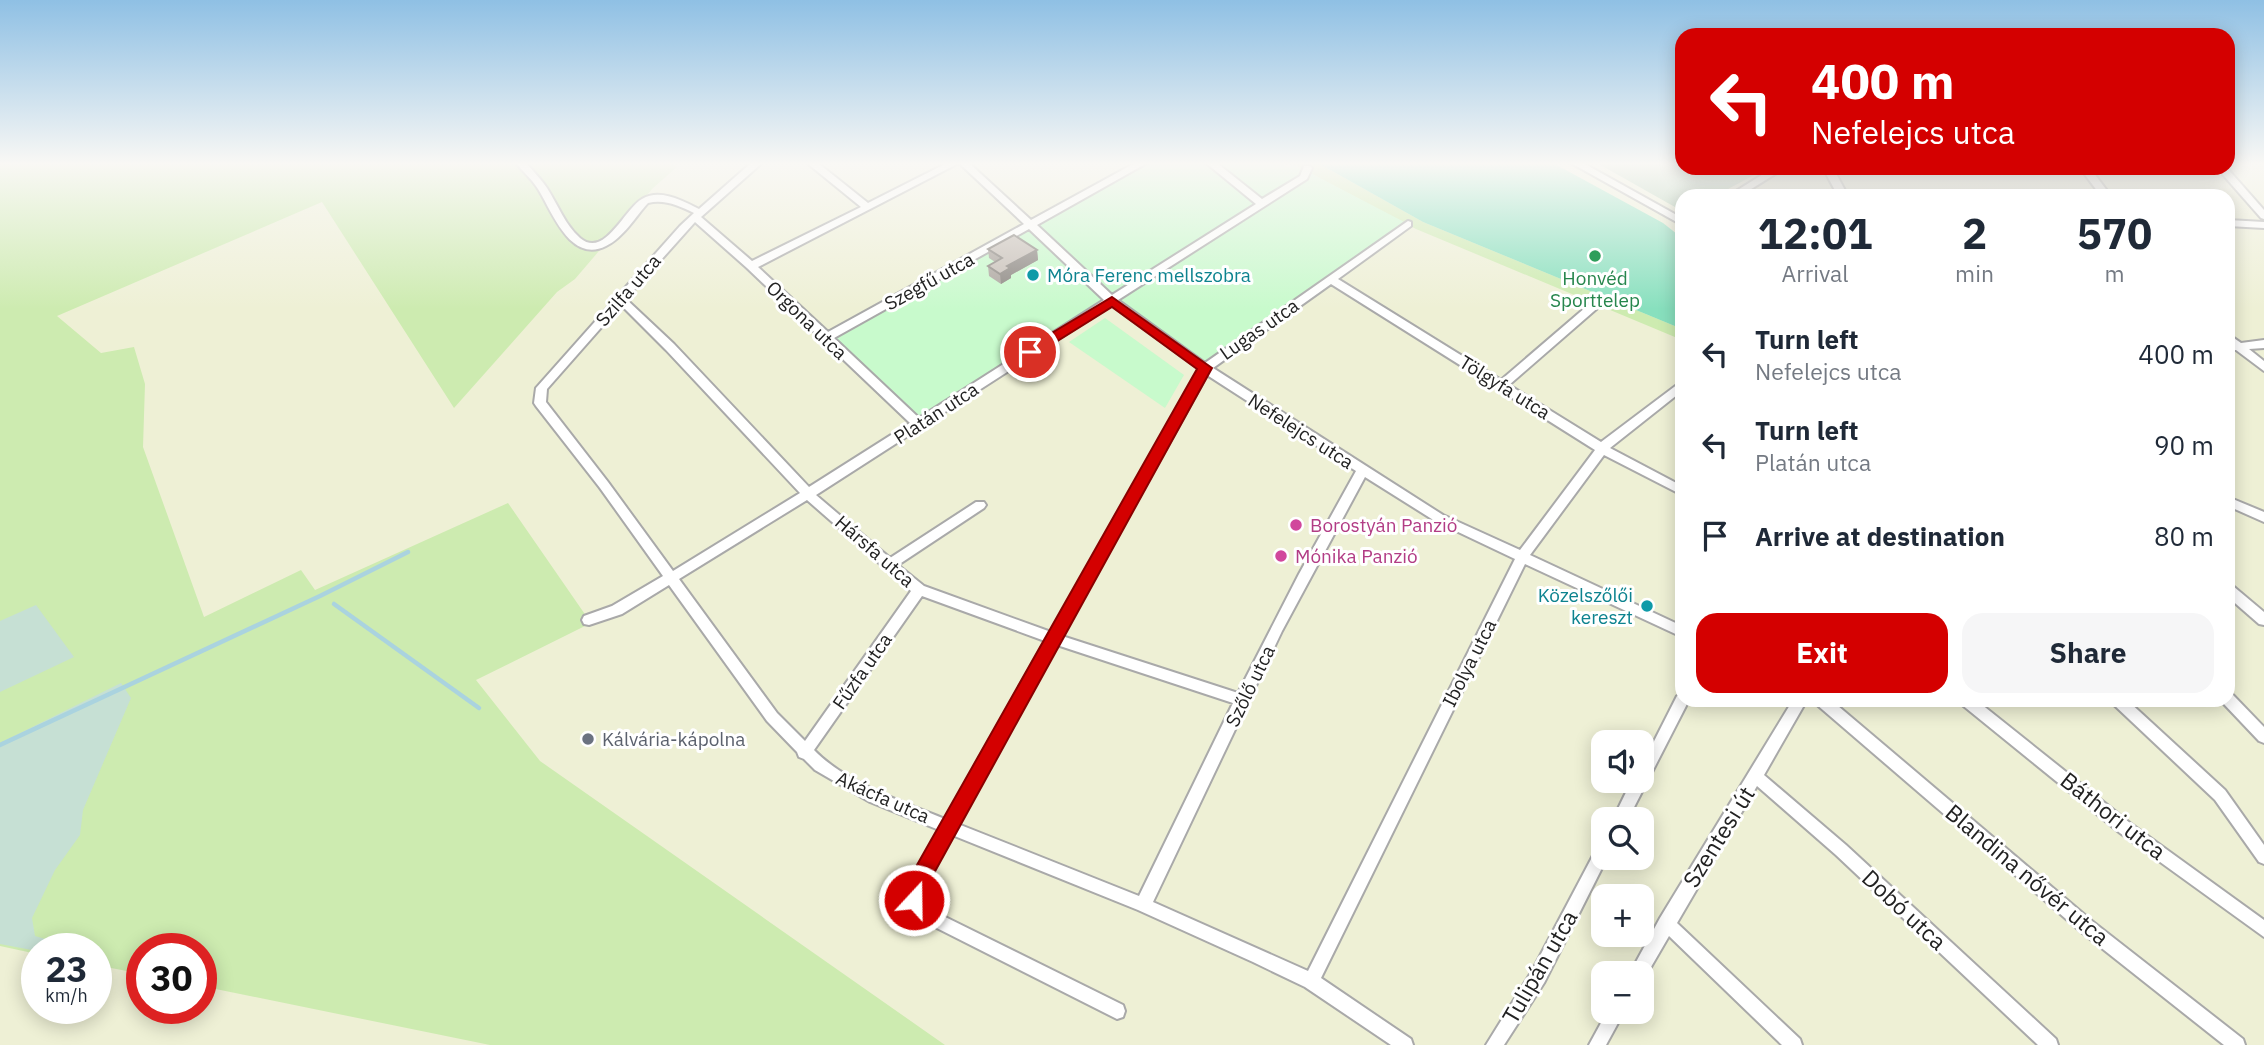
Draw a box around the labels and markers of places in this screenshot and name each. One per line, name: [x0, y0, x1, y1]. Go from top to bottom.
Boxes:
marker: Honvéd Sporttelep: [1587, 248, 1603, 264]
place label: Móra Ferenc mellszobra: [1047, 263, 1251, 287]
place label: Honvéd Sporttelep: [1550, 266, 1640, 312]
marker: Móra Ferenc mellszobra: [1025, 267, 1041, 283]
pin: [1000, 322, 1060, 382]
place label: Borostyán Panzió: [1310, 513, 1457, 537]
marker: Borostyán Panzió: [1288, 517, 1304, 533]
place label: Mónika Panzió: [1295, 544, 1418, 568]
marker: Mónika Panzió: [1273, 548, 1289, 564]
place label: Közelszőlői kereszt: [1538, 583, 1633, 629]
marker: Közelszőlői kereszt: [1639, 598, 1655, 614]
place label: Kálvária-kápolna: [602, 727, 745, 751]
marker: Kálvária-kápolna: [580, 731, 596, 747]

